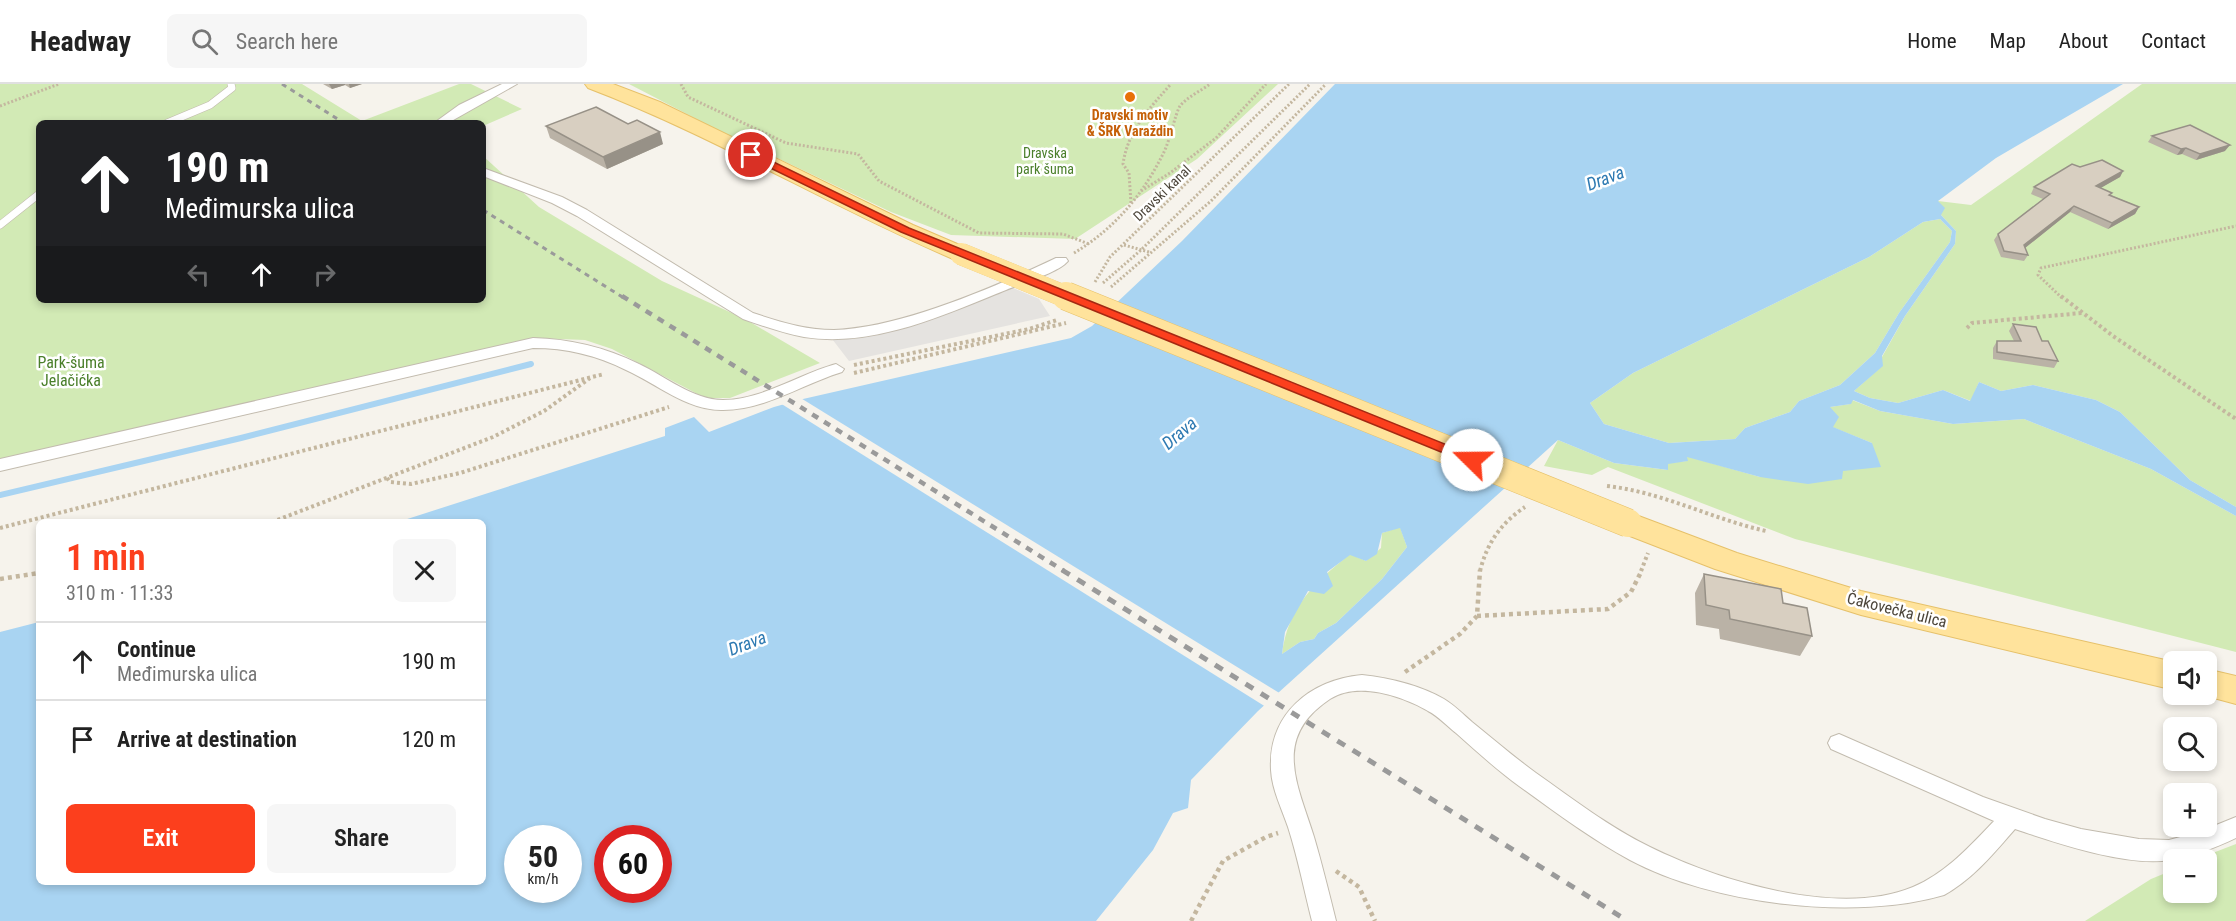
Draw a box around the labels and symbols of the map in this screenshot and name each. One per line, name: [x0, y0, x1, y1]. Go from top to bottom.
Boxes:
marker: Dravski motiv & ŠRK Varaždin: [1123, 90, 1137, 104]
place label: Dravski motiv & ŠRK Varaždin: [1087, 107, 1173, 139]
pin: [725, 129, 776, 180]
park label: Dravska park šuma: [1016, 145, 1074, 177]
water label: Drava: [1583, 161, 1627, 195]
street label: Dravski kanal: [1130, 162, 1194, 224]
park label: Park-šuma Jelačićka: [37, 353, 105, 390]
water label: Drava: [1157, 412, 1201, 454]
position arrow: [1440, 428, 1504, 492]
street label: Čakovečka ulica: [1845, 587, 1949, 632]
water label: Drava: [725, 626, 769, 660]
speed limit sign: 60: [594, 825, 672, 903]

